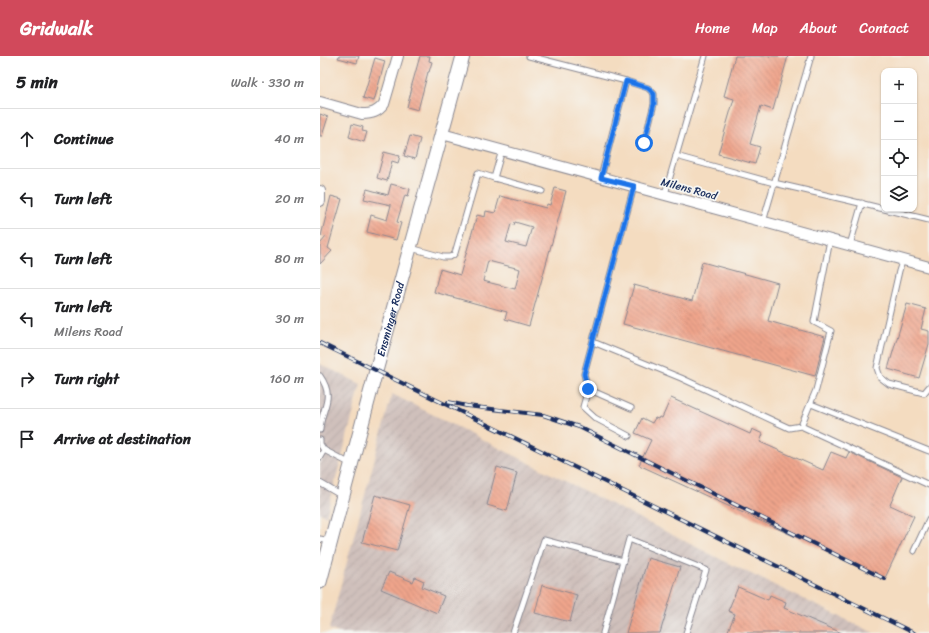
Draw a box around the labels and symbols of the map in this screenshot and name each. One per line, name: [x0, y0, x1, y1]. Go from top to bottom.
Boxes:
route start: [635, 134, 653, 152]
street label: Milens Road: [659, 172, 720, 206]
street label: Ensminger Road: [371, 279, 410, 359]
route end: [579, 380, 597, 398]

